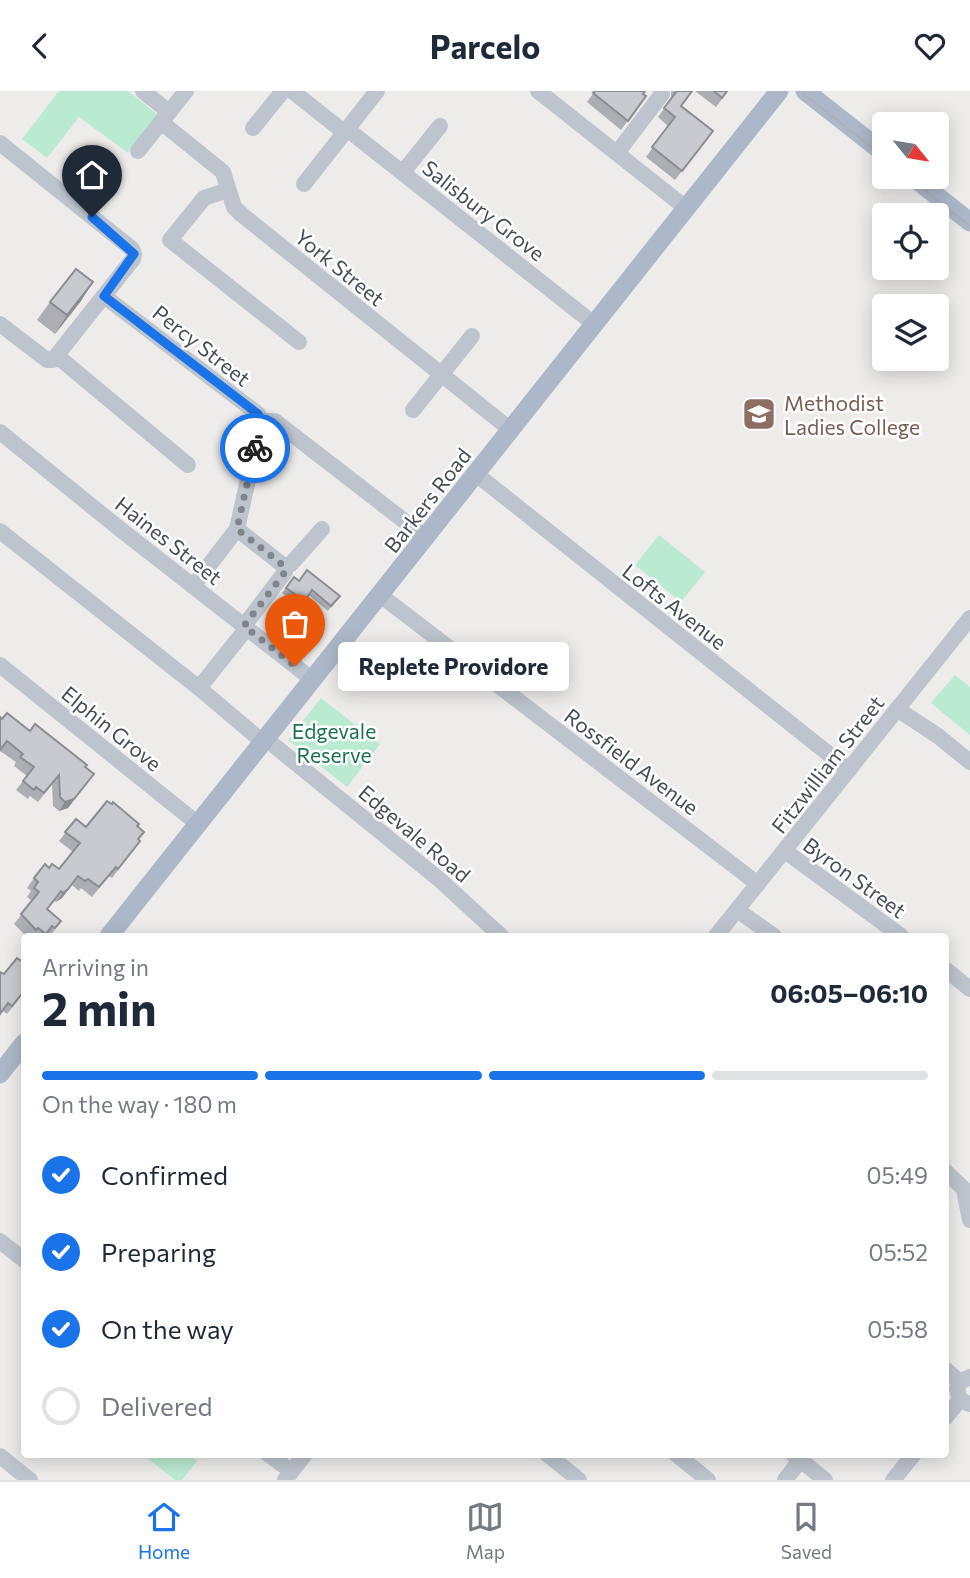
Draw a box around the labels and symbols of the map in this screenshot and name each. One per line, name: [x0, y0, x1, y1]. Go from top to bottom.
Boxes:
north arrow: [872, 112, 948, 189]
pin: [62, 145, 122, 217]
street label: Salisbury Grove: [418, 155, 550, 265]
street label: York Street: [290, 223, 390, 311]
street label: Percy Street: [148, 299, 256, 391]
place label: Methodist Ladies College: [784, 390, 920, 439]
school or university icon: Methodist Ladies College: [740, 395, 778, 433]
courier: [220, 413, 290, 483]
street label: Barkers Road: [378, 443, 476, 557]
street label: Haines Street: [111, 491, 227, 589]
street label: Lofts Avenue: [618, 558, 732, 654]
pin: [265, 594, 325, 666]
callout: Replete Providore: [337, 641, 568, 691]
street label: Elphin Grove: [57, 680, 167, 776]
street label: Fitzwilliam Street: [766, 690, 888, 838]
street label: Rossfield Avenue: [560, 703, 704, 819]
park label: Edgevale Reserve: [292, 718, 376, 767]
street label: Edgevale Road: [354, 779, 476, 887]
street label: Byron Street: [799, 832, 911, 922]

